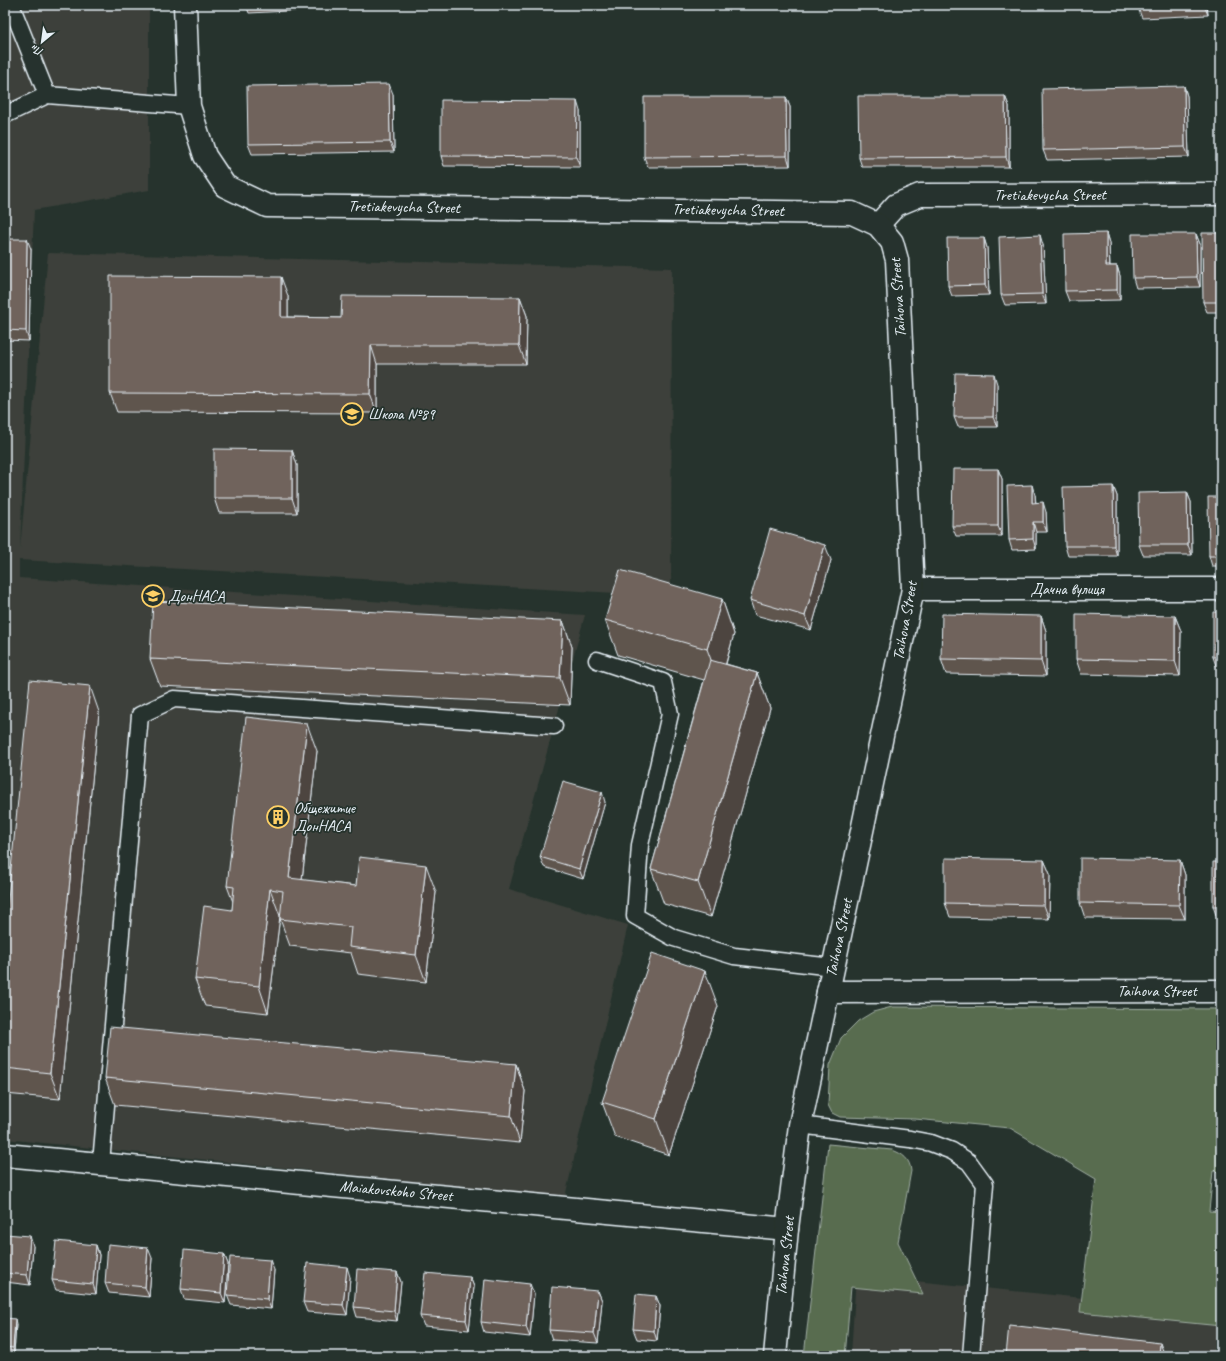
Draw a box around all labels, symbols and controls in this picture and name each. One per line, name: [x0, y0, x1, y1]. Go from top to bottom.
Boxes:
north arrow: [22, 22, 62, 62]
text: Пн: [28, 41, 46, 60]
street label: Tretiakevycha Street: [994, 185, 1108, 205]
street label: Tretiakevycha Street: [348, 196, 462, 218]
street label: Tretiakevycha Street: [672, 199, 786, 221]
street label: Taihova Street: [885, 256, 911, 338]
school or university icon: Школа №89: [339, 401, 365, 427]
place label: Школа №89: [368, 404, 437, 424]
street label: Taihova Street: [888, 578, 922, 662]
street label: Дачна вулиця: [1030, 579, 1105, 599]
school or university icon: ДонНАСА: [140, 583, 166, 609]
place label: ДонНАСА: [168, 586, 226, 606]
place label: Общежитие ДонНАСА: [294, 798, 357, 836]
building icon: Общежитие ДонНАСА: [265, 804, 291, 830]
street label: Taihova Street: [821, 895, 857, 979]
street label: Taihova Street: [1117, 981, 1199, 1001]
street label: Maiakovskoho Street: [339, 1176, 455, 1206]
street label: Taihova Street: [771, 1214, 799, 1297]

